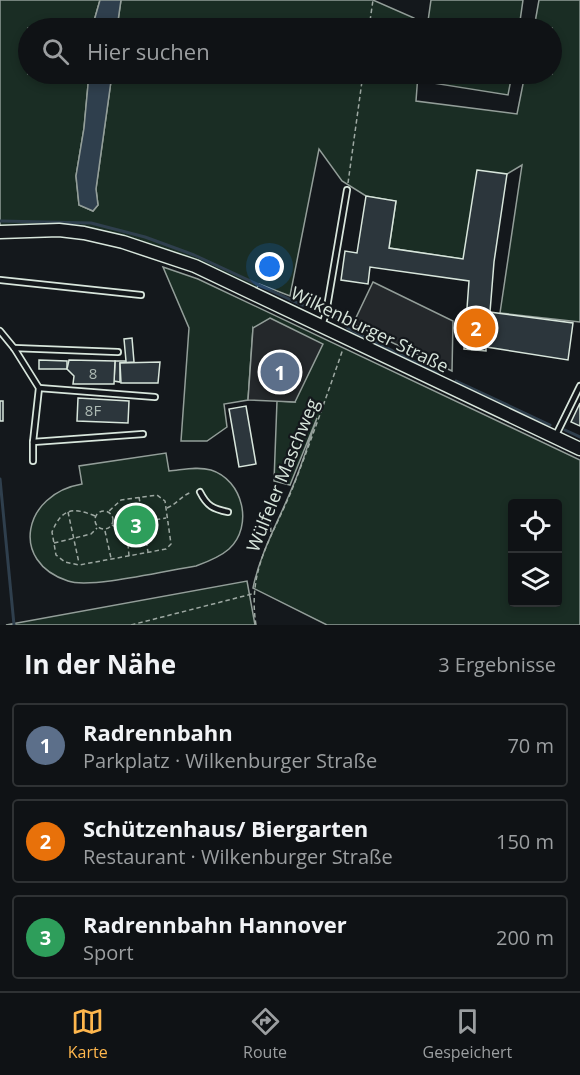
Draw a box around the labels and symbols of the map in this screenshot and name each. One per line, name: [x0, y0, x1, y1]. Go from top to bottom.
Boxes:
your location: [255, 252, 284, 281]
street label: Wilkenburger Straße: [287, 280, 453, 378]
pin: 2: [456, 306, 496, 350]
pin: 1: [260, 350, 300, 394]
house number: 8: [89, 363, 97, 383]
street label: Wülfeler Maschweg: [240, 395, 324, 555]
house number: 8F: [85, 400, 101, 420]
pin: 3: [116, 502, 156, 548]

